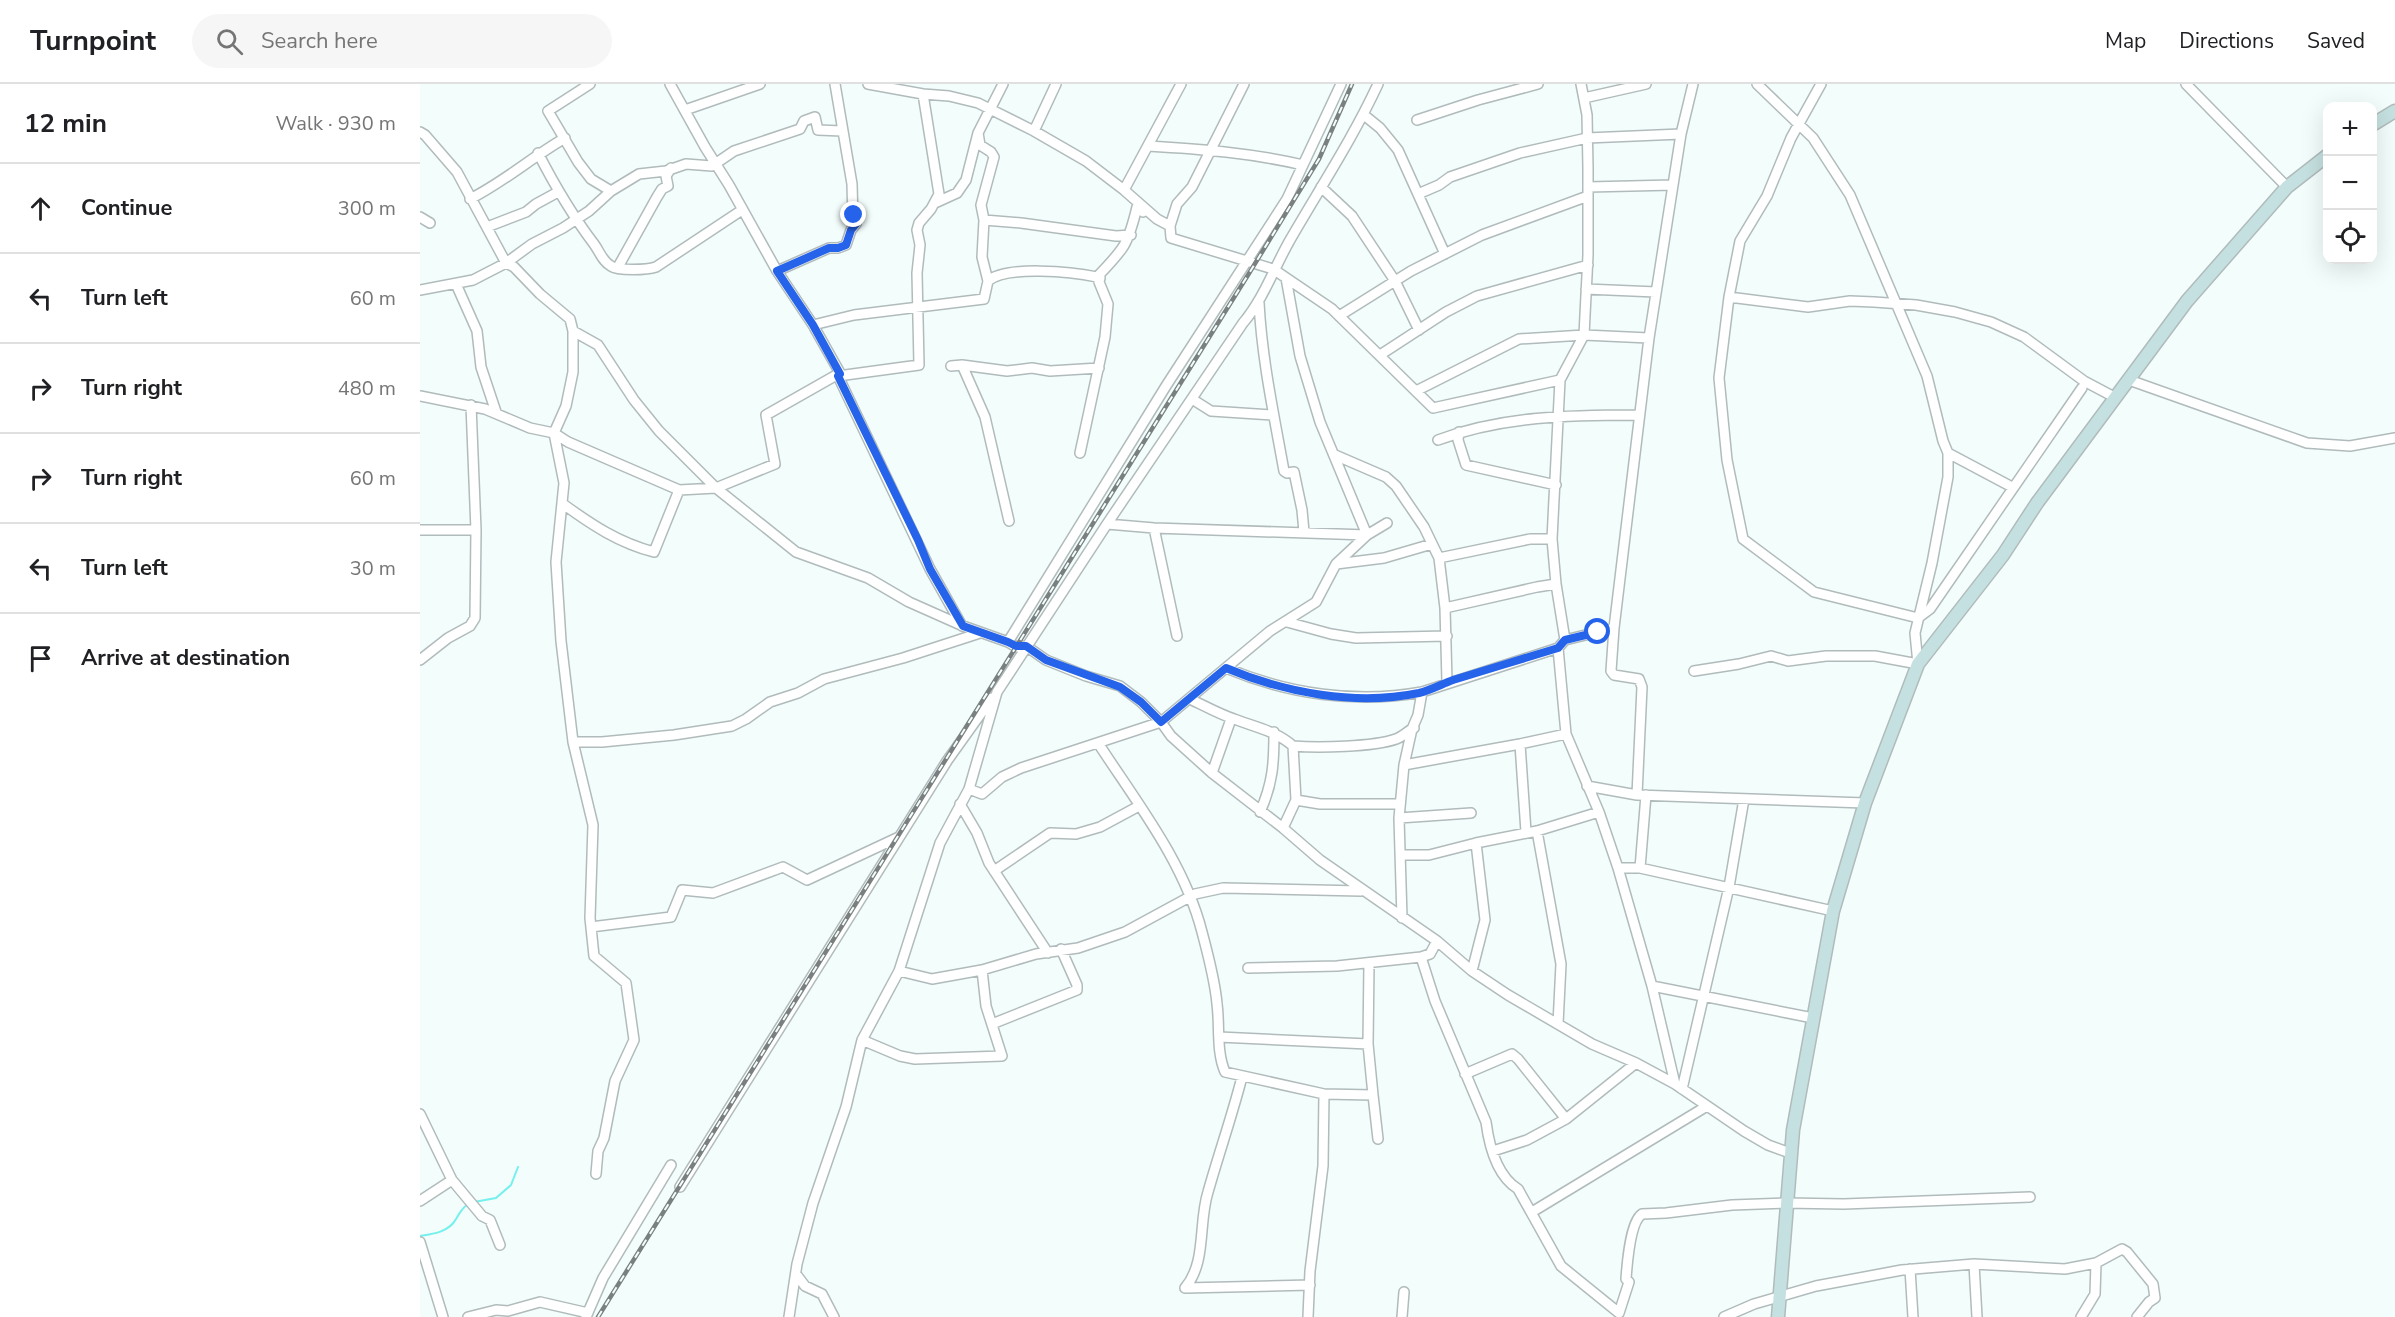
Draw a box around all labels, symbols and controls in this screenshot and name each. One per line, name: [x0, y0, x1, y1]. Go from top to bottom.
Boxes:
search box: [192, 14, 612, 68]
text: Turnpoint: [30, 22, 156, 60]
icon: search: [213, 25, 246, 58]
text: Search here: [261, 26, 378, 56]
text: Map: [2105, 27, 2146, 55]
text: Directions: [2179, 27, 2274, 55]
text: Saved: [2307, 27, 2365, 55]
map controls: [2323, 102, 2377, 264]
button: +: [2323, 102, 2377, 156]
text: 12 min: [24, 106, 107, 141]
text: Walk · 930 m: [276, 110, 396, 137]
button: −: [2323, 156, 2377, 210]
icon: ahead: [24, 192, 57, 225]
text: Continue: [81, 193, 172, 223]
text: 300 m: [338, 195, 396, 222]
route end: [840, 201, 866, 227]
button: locate: [2323, 210, 2377, 264]
icon: left: [24, 282, 57, 315]
text: Turn left: [81, 283, 168, 313]
text: 60 m: [350, 285, 396, 312]
icon: right: [24, 372, 57, 405]
text: Turn right: [81, 373, 182, 403]
text: 480 m: [338, 375, 396, 402]
icon: right: [24, 462, 57, 495]
text: Turn right: [81, 463, 182, 493]
text: 60 m: [350, 465, 396, 492]
icon: left: [24, 552, 57, 585]
text: Turn left: [81, 553, 168, 583]
text: 30 m: [350, 555, 396, 582]
route start: [1584, 618, 1610, 644]
icon: arrive: [24, 642, 57, 675]
text: Arrive at destination: [81, 643, 290, 673]

